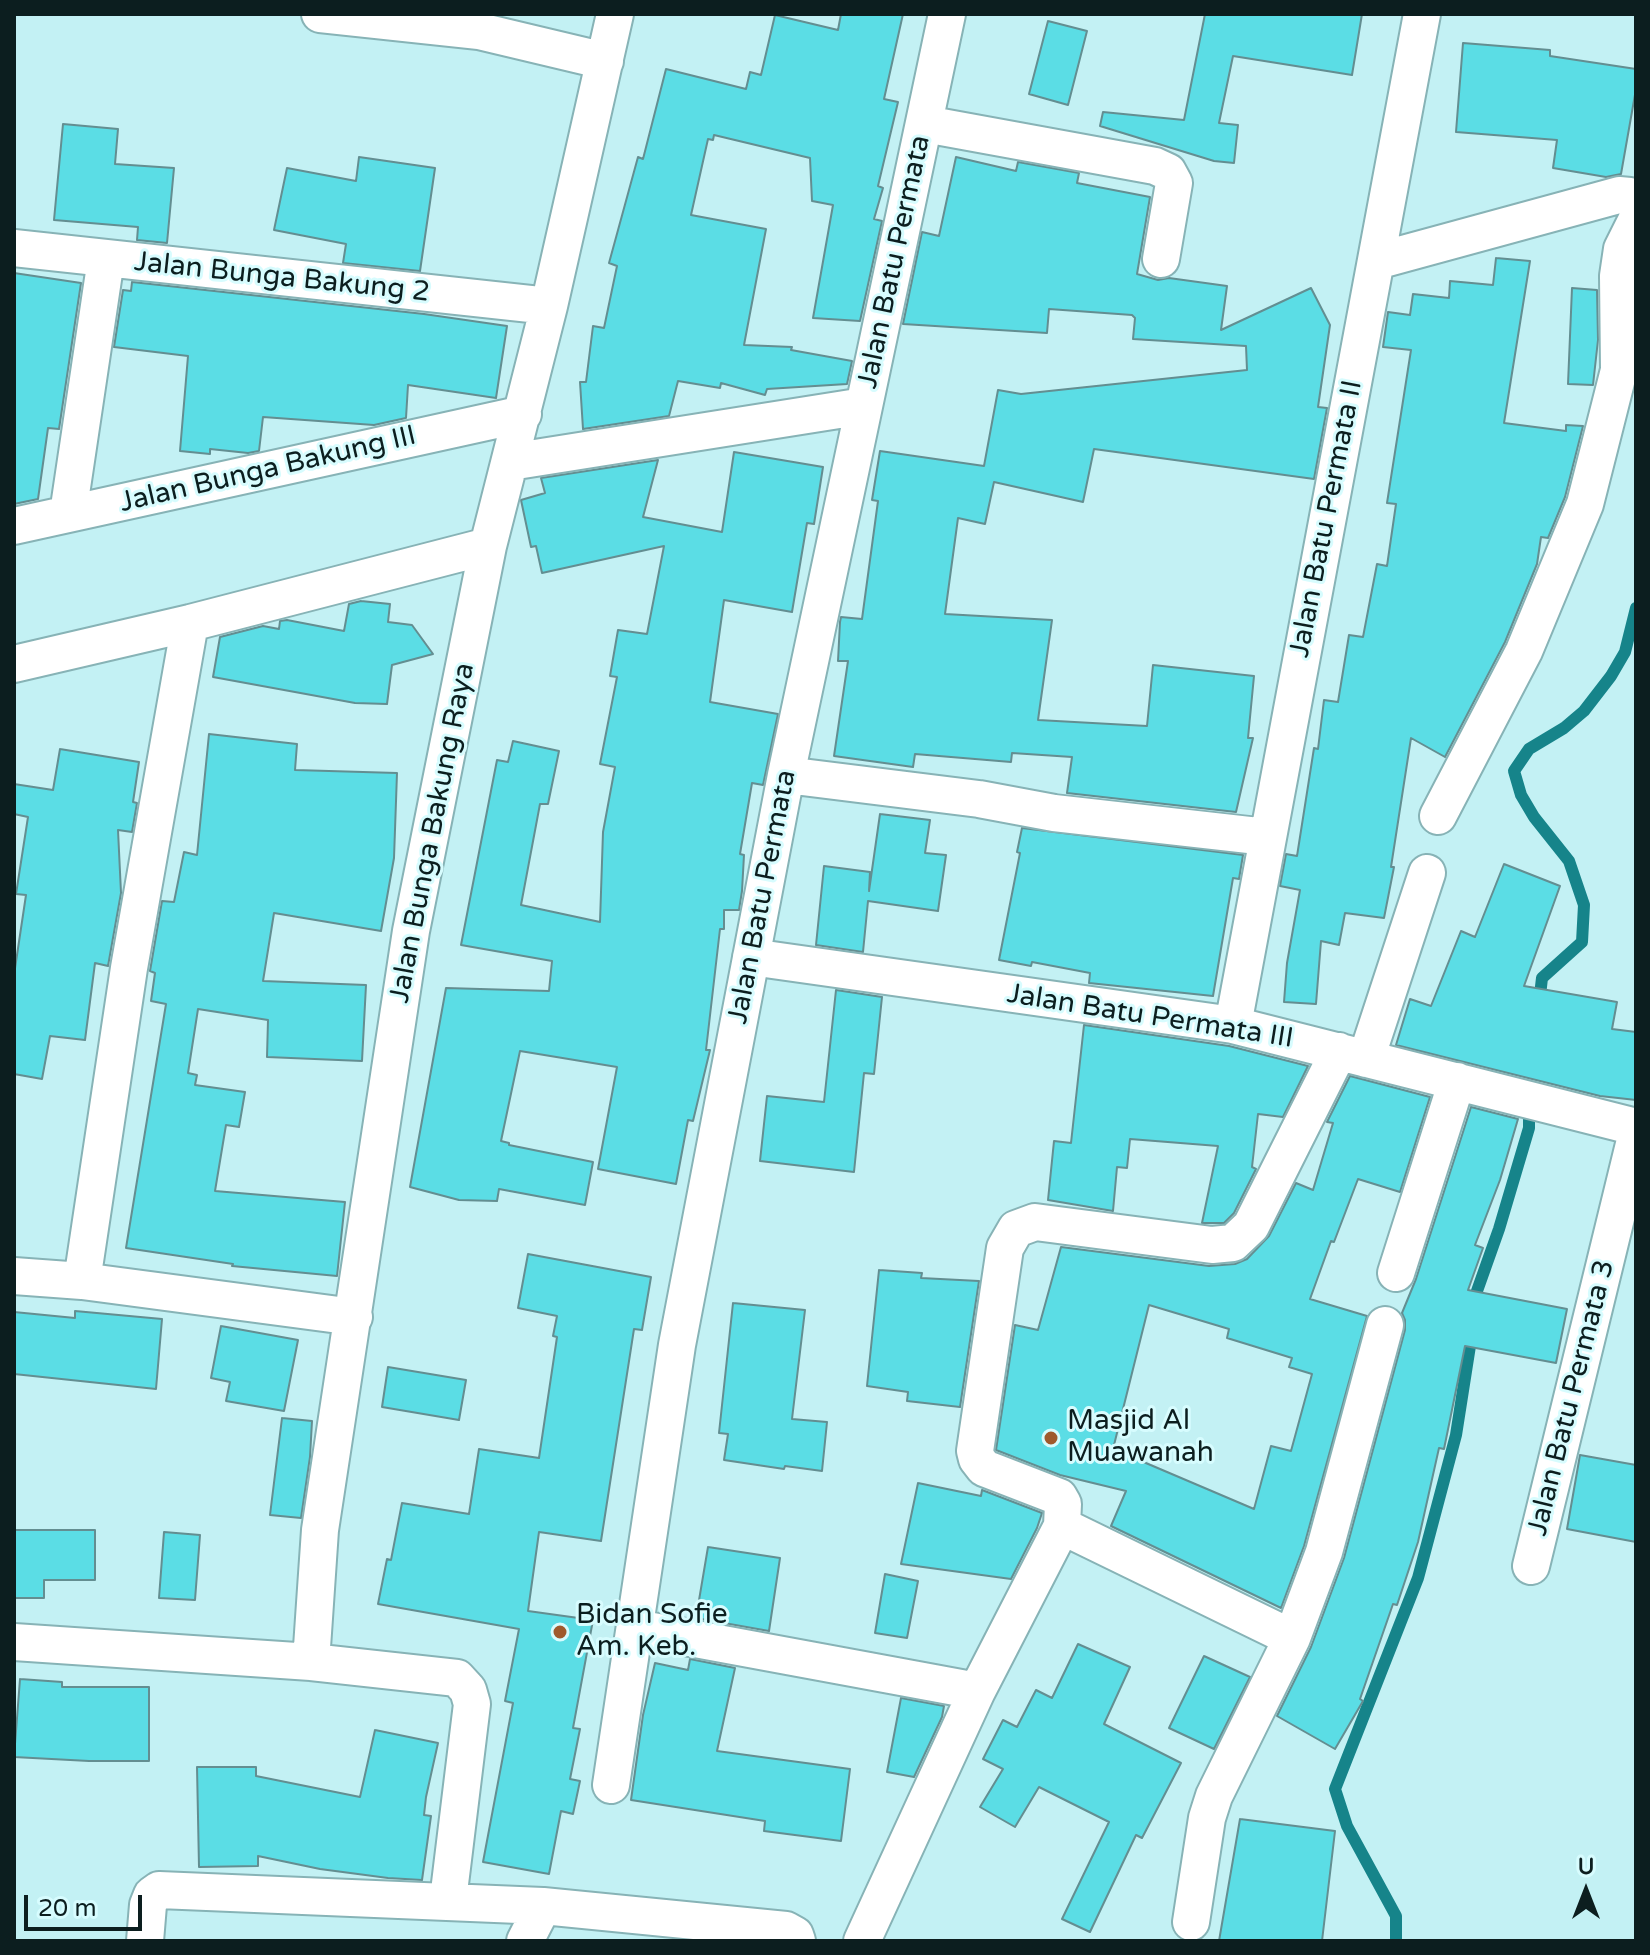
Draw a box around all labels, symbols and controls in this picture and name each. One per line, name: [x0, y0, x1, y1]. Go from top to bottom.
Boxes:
street label: Jalan Batu Permata: [852, 132, 938, 392]
street label: Jalan Bunga Bakung 2: [133, 246, 431, 310]
street label: Jalan Batu Permata II: [1284, 378, 1370, 660]
street label: Jalan Bunga Bakung III: [117, 420, 419, 520]
street label: Jalan Bunga Bakung Raya: [384, 660, 482, 1006]
street label: Jalan Batu Permata: [722, 767, 804, 1027]
street label: Jalan Batu Permata III: [1004, 978, 1296, 1056]
street label: Jalan Batu Permata 3: [1521, 1257, 1623, 1539]
place label: Masjid Al Muawanah: [1067, 1405, 1214, 1471]
marker: Masjid Al Muawanah: [1042, 1429, 1060, 1447]
place label: Bidan Sofie Am. Keb.: [576, 1599, 728, 1665]
marker: Bidan Sofie Am. Keb.: [551, 1623, 569, 1641]
north arrow: [1546, 1851, 1626, 1931]
text: U: [1578, 1854, 1594, 1880]
scale bar: [28, 1879, 146, 1929]
text: 20 m: [38, 1894, 96, 1923]

